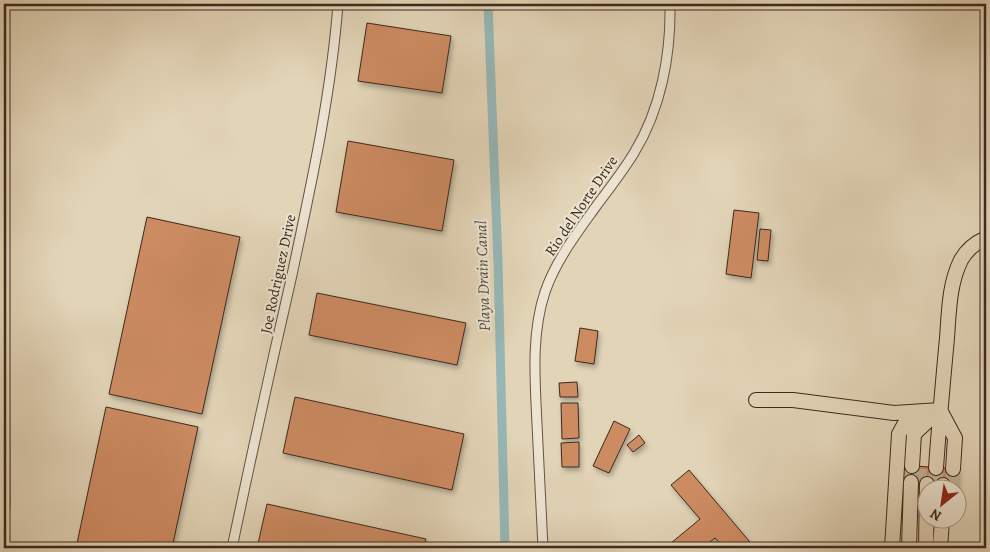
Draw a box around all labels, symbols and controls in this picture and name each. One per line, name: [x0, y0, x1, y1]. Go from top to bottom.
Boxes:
street label: Rio del Norte Drive: [540, 152, 622, 260]
street label: Joe Rodriguez Drive: [256, 212, 300, 336]
water label: Playa Drain Canal: [470, 220, 496, 332]
north arrow: [918, 480, 968, 530]
text: N: [927, 504, 945, 526]

